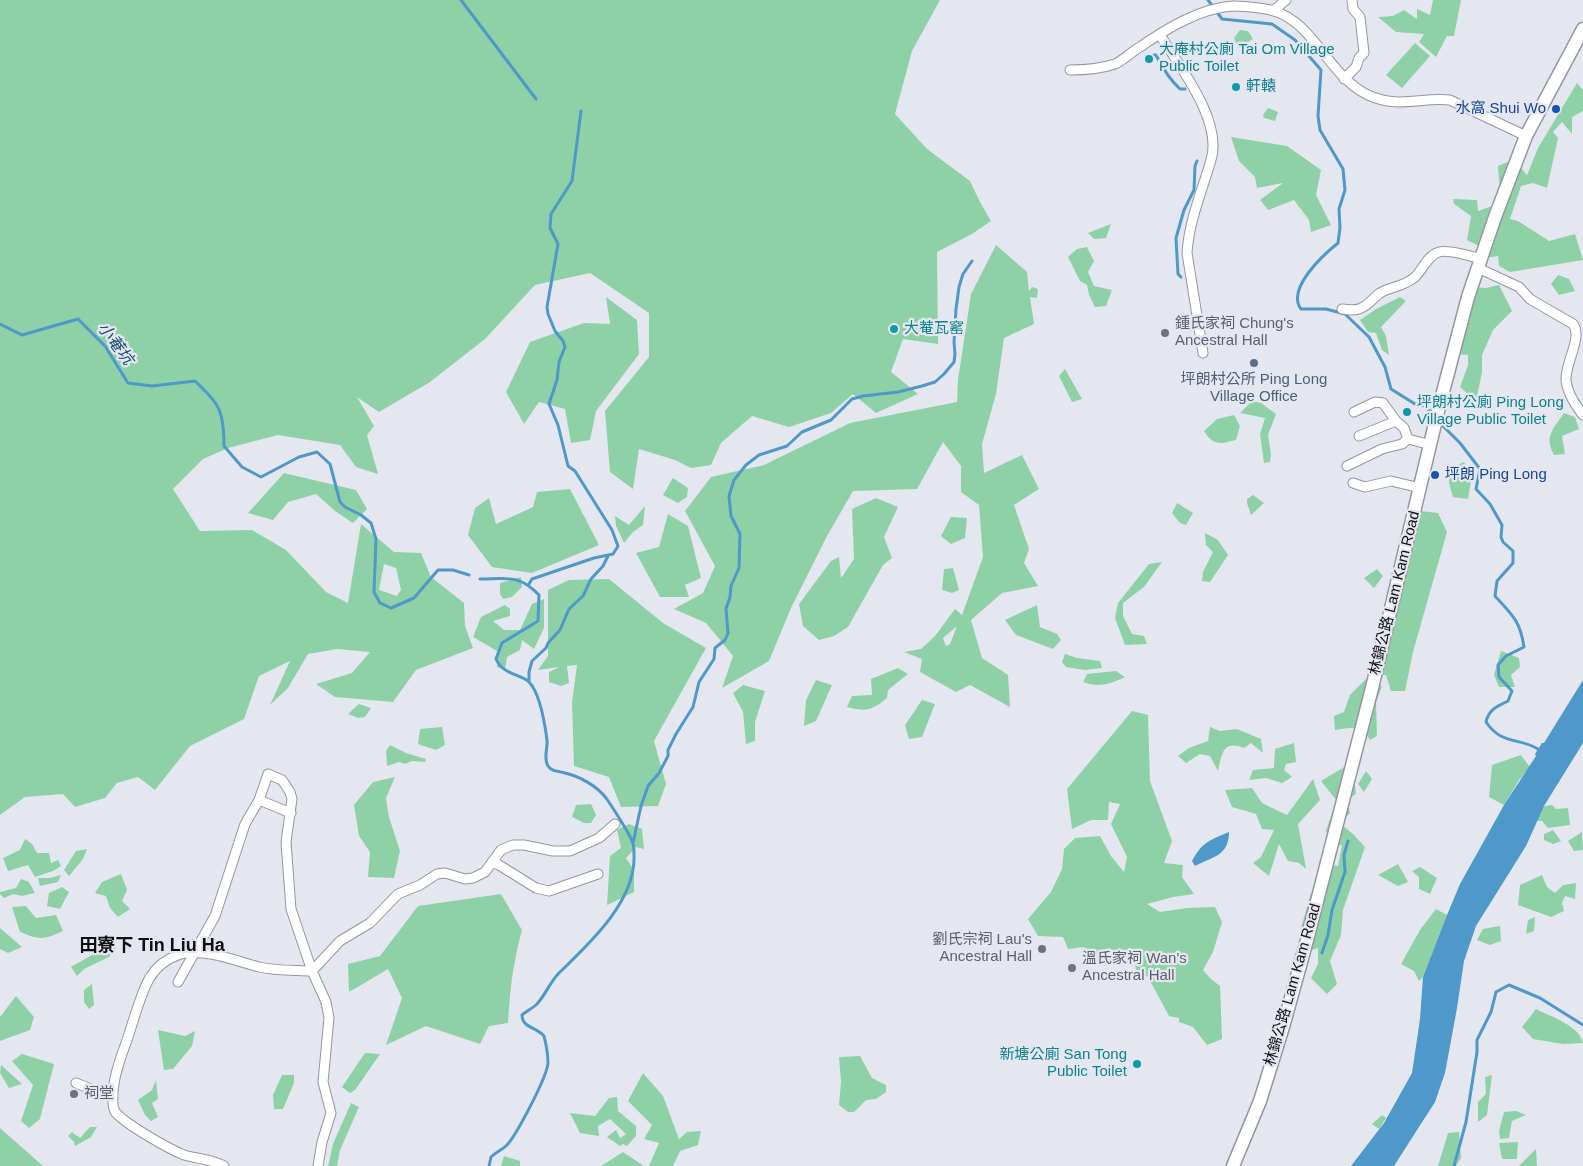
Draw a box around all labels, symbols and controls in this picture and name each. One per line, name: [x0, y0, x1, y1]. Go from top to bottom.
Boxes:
place label: 大庵村公廁 Tai Om Village Public Toilet: [1159, 41, 1335, 76]
marker: 大庵村公廁 Tai Om Village Public Toilet: [1143, 53, 1155, 65]
place label: 軒轅: [1246, 78, 1276, 96]
marker: 軒轅: [1230, 81, 1242, 93]
place label: 水窩 Shui Wo: [1455, 100, 1546, 118]
marker: 水窩 Shui Wo: [1550, 103, 1562, 115]
place label: 鍾氏家祠 Chung's Ancestral Hall: [1175, 315, 1294, 350]
water label: 小菴坑: [93, 319, 137, 369]
place label: 大菴瓦窰: [904, 320, 964, 338]
marker: 大菴瓦窰: [888, 323, 900, 335]
marker: 鍾氏家祠 Chung's Ancestral Hall: [1159, 327, 1171, 339]
marker: 坪朗村公所 Ping Long Village Office: [1248, 357, 1260, 369]
place label: 坪朗村公所 Ping Long Village Office: [1181, 371, 1327, 406]
place label: 坪朗村公廁 Ping Long Village Public Toilet: [1417, 394, 1564, 429]
marker: 坪朗村公廁 Ping Long Village Public Toilet: [1401, 406, 1413, 418]
place label: 坪朗 Ping Long: [1445, 466, 1547, 484]
marker: 坪朗 Ping Long: [1429, 469, 1441, 481]
street label: 林錦公路 Lam Kam Road: [1366, 509, 1424, 677]
street label: 林錦公路 Lam Kam Road: [1261, 902, 1325, 1068]
place label: 劉氏宗祠 Lau's Ancestral Hall: [932, 931, 1032, 966]
district label: 田寮下 Tin Liu Ha: [79, 935, 225, 957]
marker: 劉氏宗祠 Lau's Ancestral Hall: [1036, 943, 1048, 955]
place label: 溫氏家祠 Wan's Ancestral Hall: [1082, 950, 1187, 985]
marker: 溫氏家祠 Wan's Ancestral Hall: [1066, 962, 1078, 974]
place label: 新塘公廁 San Tong Public Toilet: [999, 1046, 1127, 1081]
marker: 新塘公廁 San Tong Public Toilet: [1131, 1058, 1143, 1070]
place label: 祠堂: [84, 1085, 114, 1103]
marker: 祠堂: [68, 1088, 80, 1100]

